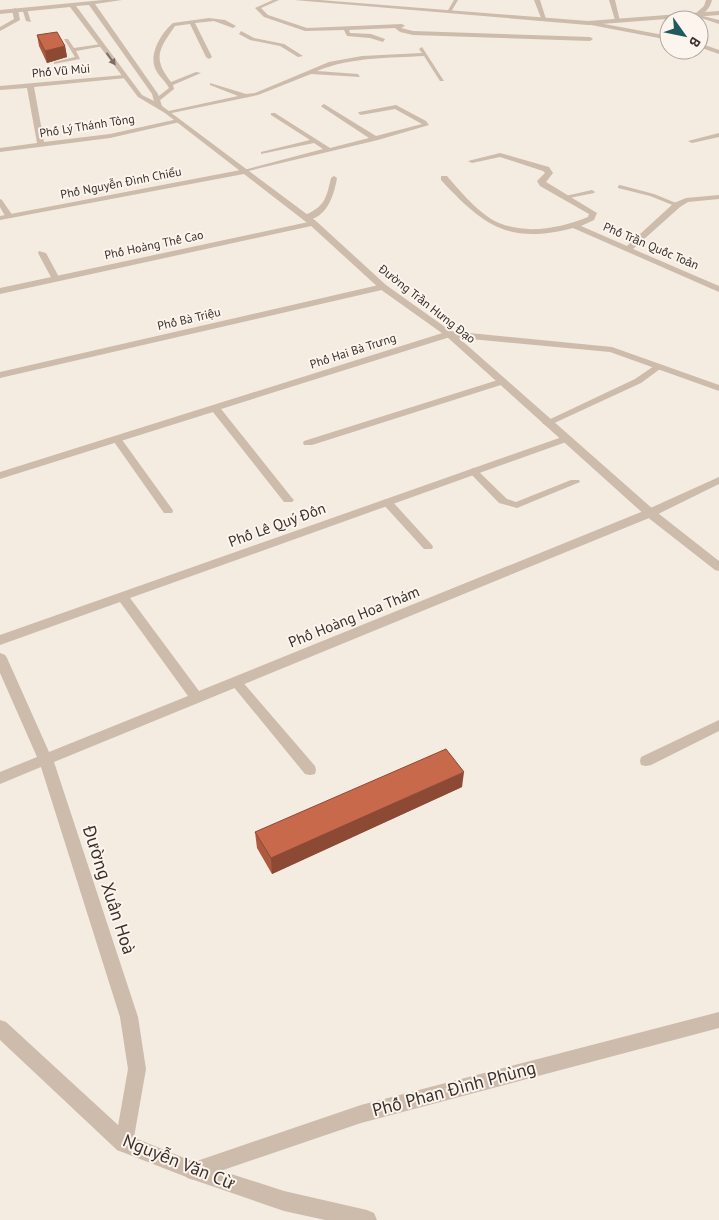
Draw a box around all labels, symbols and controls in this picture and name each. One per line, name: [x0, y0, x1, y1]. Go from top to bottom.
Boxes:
north arrow: [659, 10, 709, 60]
text: B: [685, 34, 705, 50]
one-way arrow: [106, 52, 116, 66]
street label: Phố Vũ Mùi: [31, 60, 91, 81]
street label: Phố Lý Thánh Tông: [38, 111, 135, 140]
street label: Phố Nguyễn Đình Chiểu: [59, 163, 183, 202]
street label: Phố Trần Quốc Toản: [601, 219, 701, 272]
street label: Phố Hoàng Thế Cao: [103, 227, 205, 262]
street label: Đường Trần Hưng Đạo: [375, 260, 479, 346]
street label: Phố Bà Triệu: [156, 304, 222, 333]
street label: Phố Hai Bà Trưng: [308, 330, 398, 372]
street label: Phố Lê Quý Đôn: [226, 498, 328, 551]
street label: Phố Hoàng Hoa Thám: [285, 582, 422, 652]
street label: Đường Xuân Hoà: [78, 822, 141, 957]
street label: Phố Phan Đình Phùng: [370, 1056, 538, 1121]
street label: Nguyễn Văn Cừ: [120, 1129, 239, 1195]

